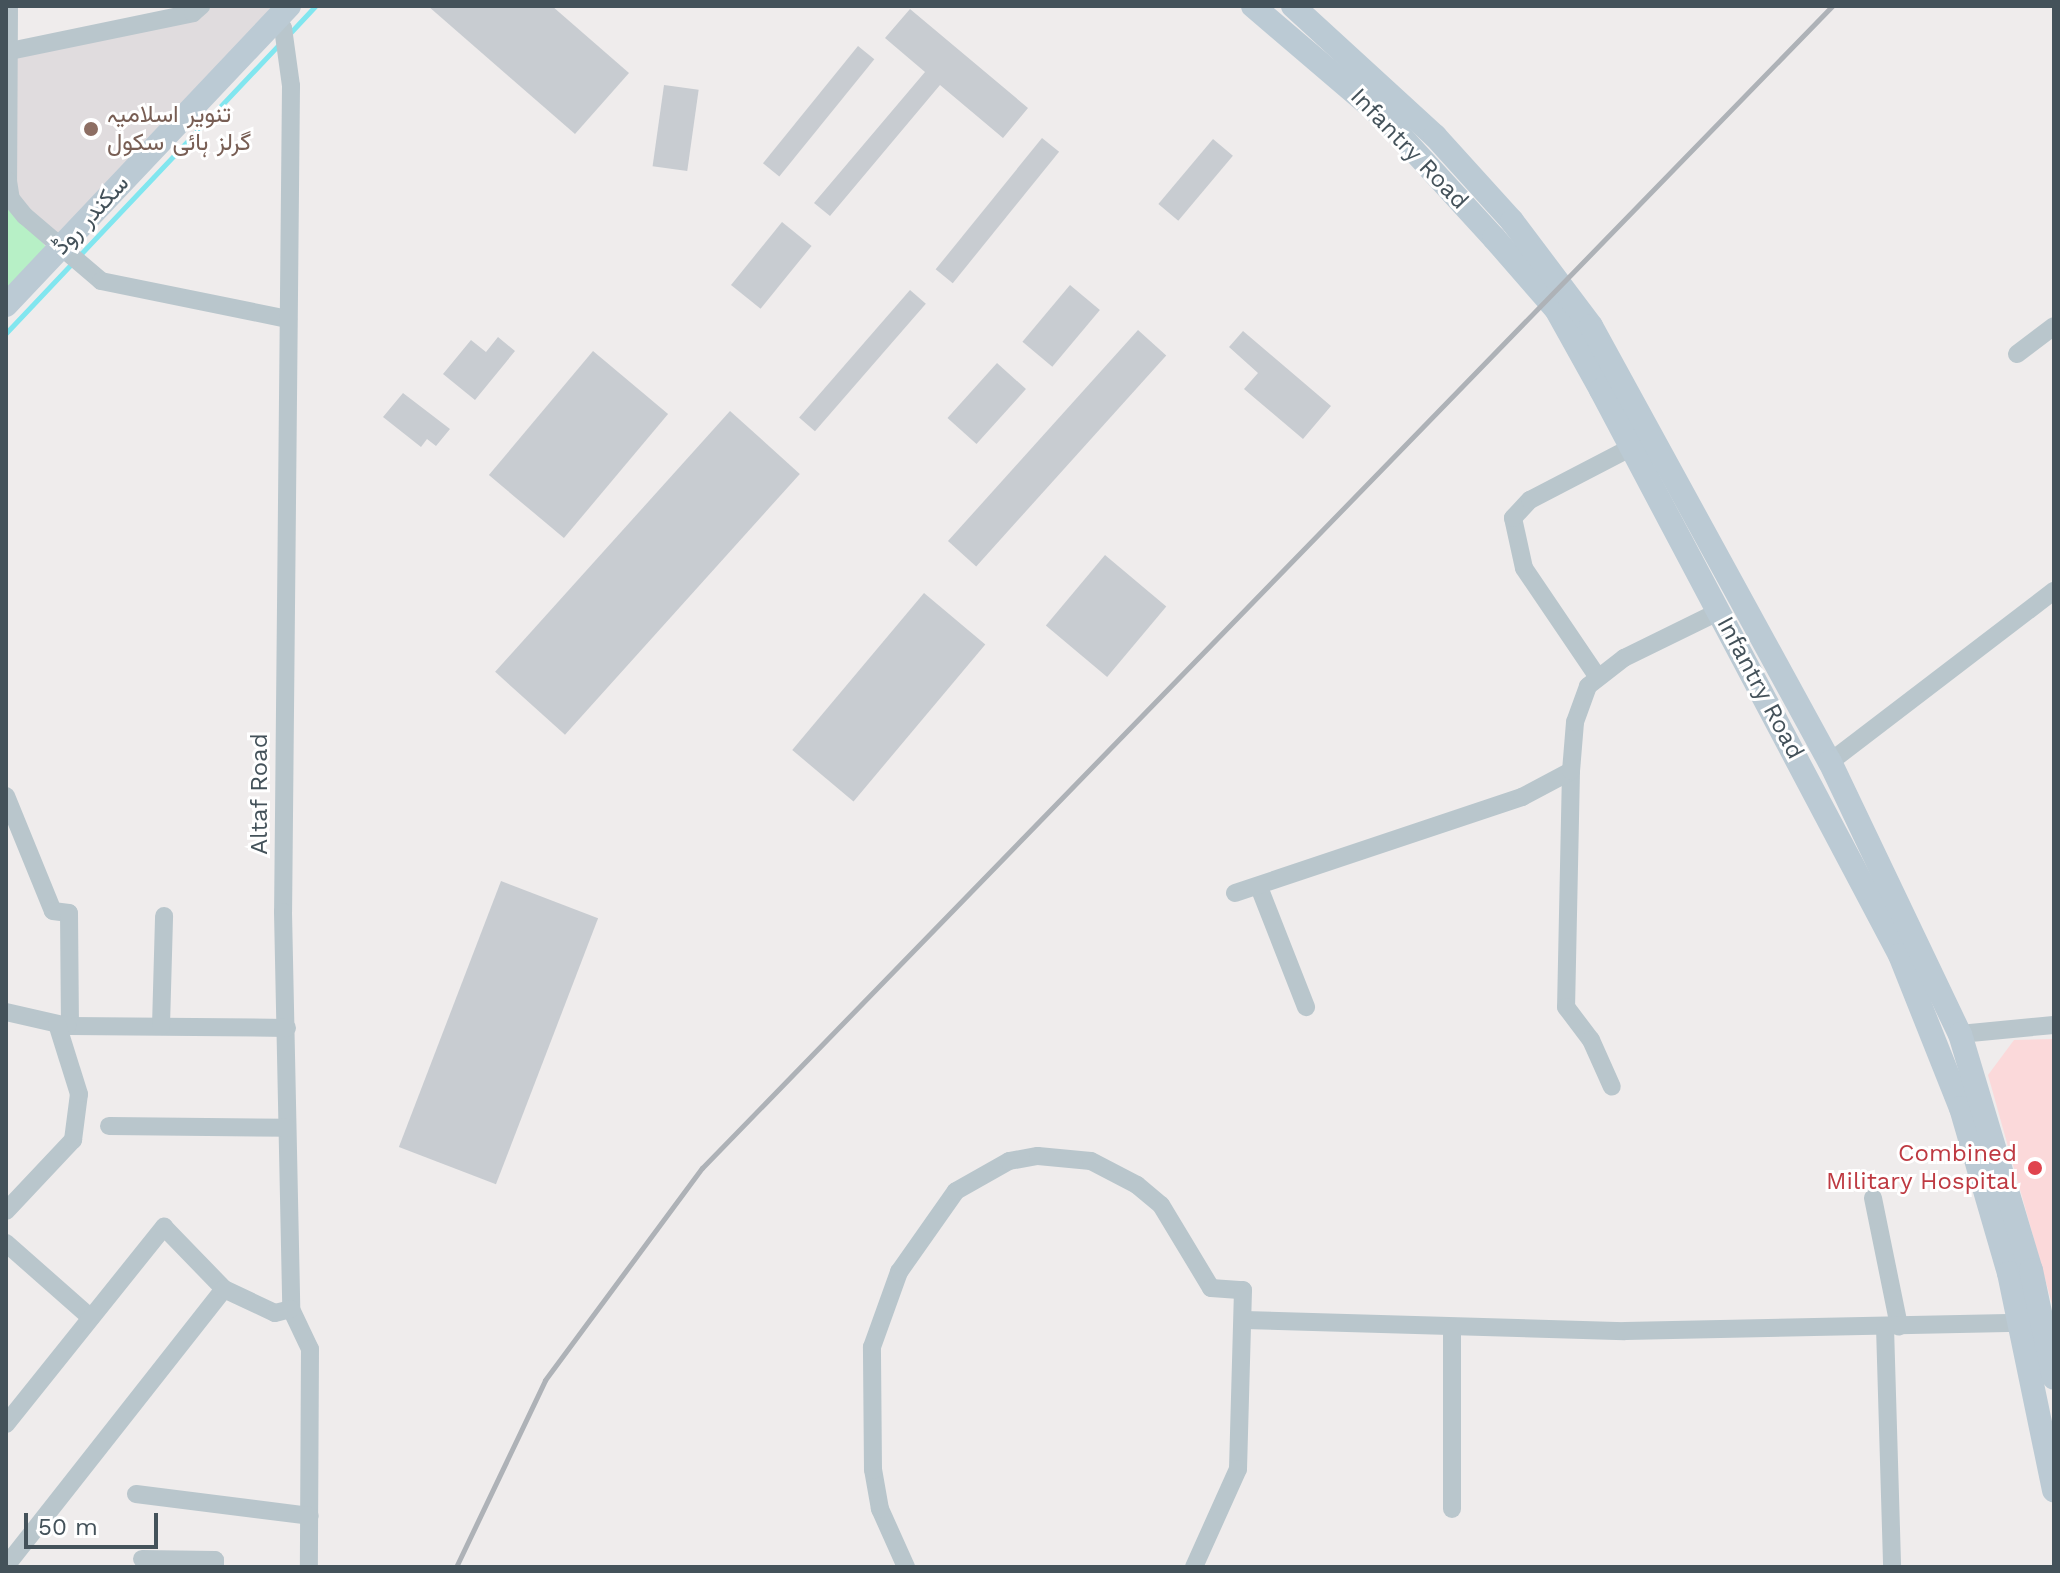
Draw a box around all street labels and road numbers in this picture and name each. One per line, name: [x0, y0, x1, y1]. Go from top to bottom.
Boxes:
street label: Infantry Road: [1344, 82, 1474, 216]
street label: سکندر روڈ: [47, 169, 135, 261]
street label: Infantry Road: [1710, 612, 1810, 764]
street label: Altaf Road: [246, 733, 274, 855]

